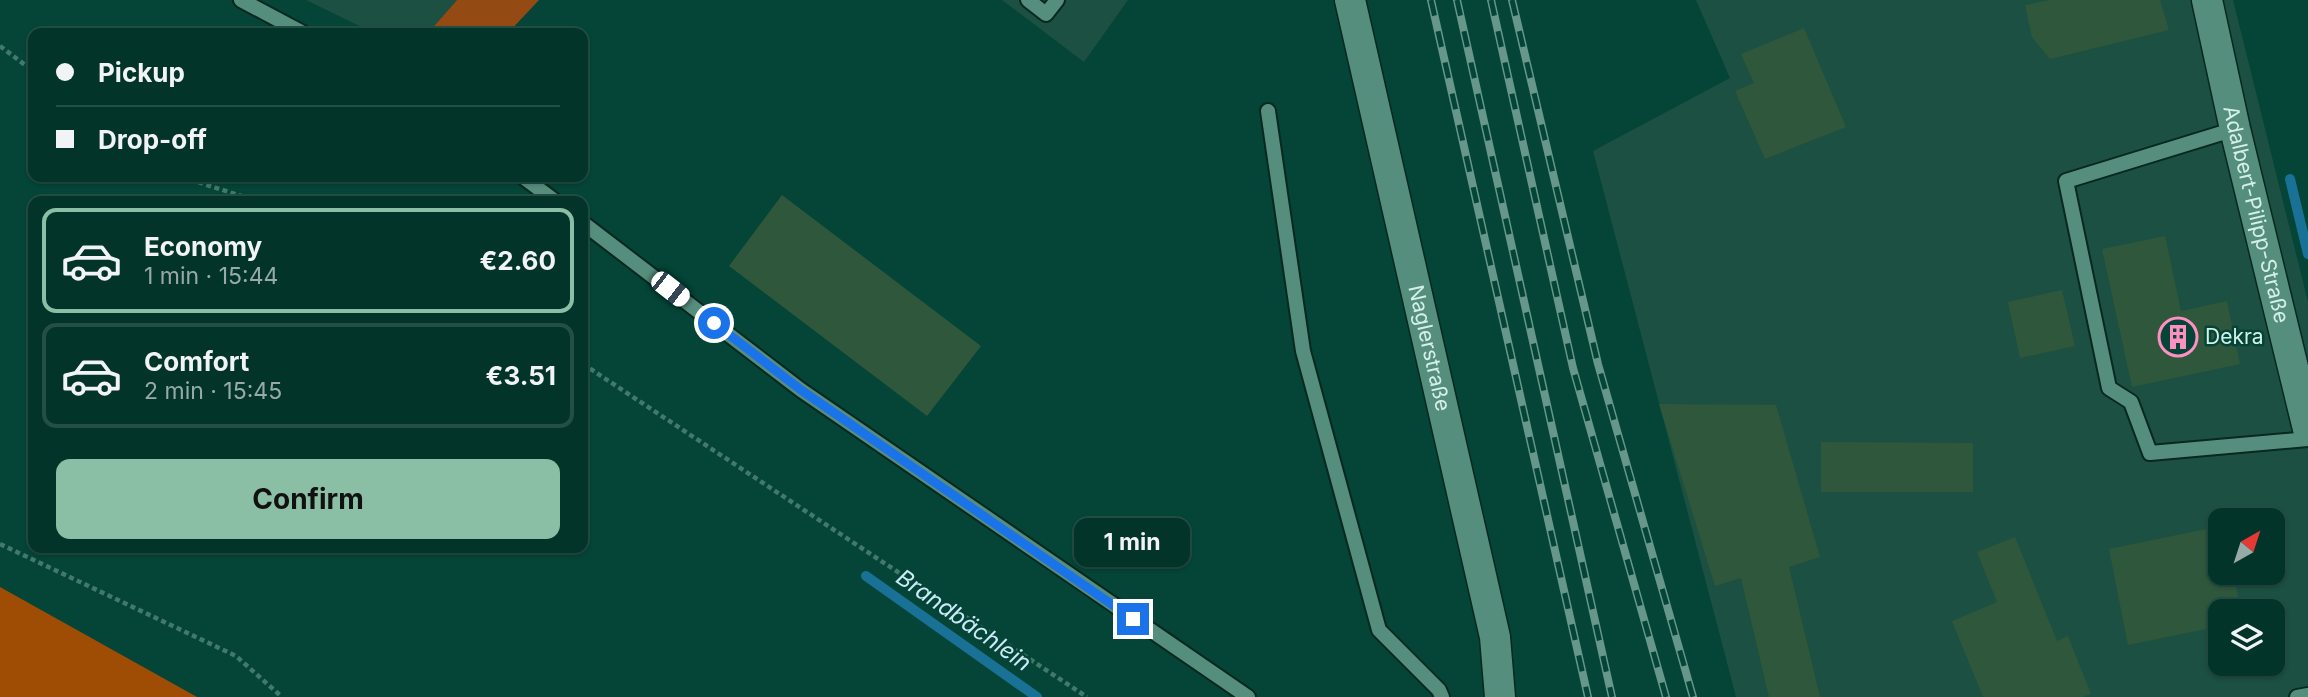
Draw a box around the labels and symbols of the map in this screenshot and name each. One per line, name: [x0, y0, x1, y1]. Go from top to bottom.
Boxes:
street label: Adalbert-Pilipp-Straße: [2218, 103, 2295, 326]
car: [647, 268, 694, 310]
street label: Naglerstraße: [1403, 282, 1456, 413]
route start: [698, 307, 730, 339]
building icon: Dekra: [2157, 316, 2199, 358]
place label: Dekra: [2205, 324, 2264, 349]
north arrow: [2208, 508, 2286, 584]
callout: 1 min: [1075, 518, 1191, 566]
water label: Brandbächlein: [891, 563, 1037, 677]
route end: [1117, 603, 1149, 635]

